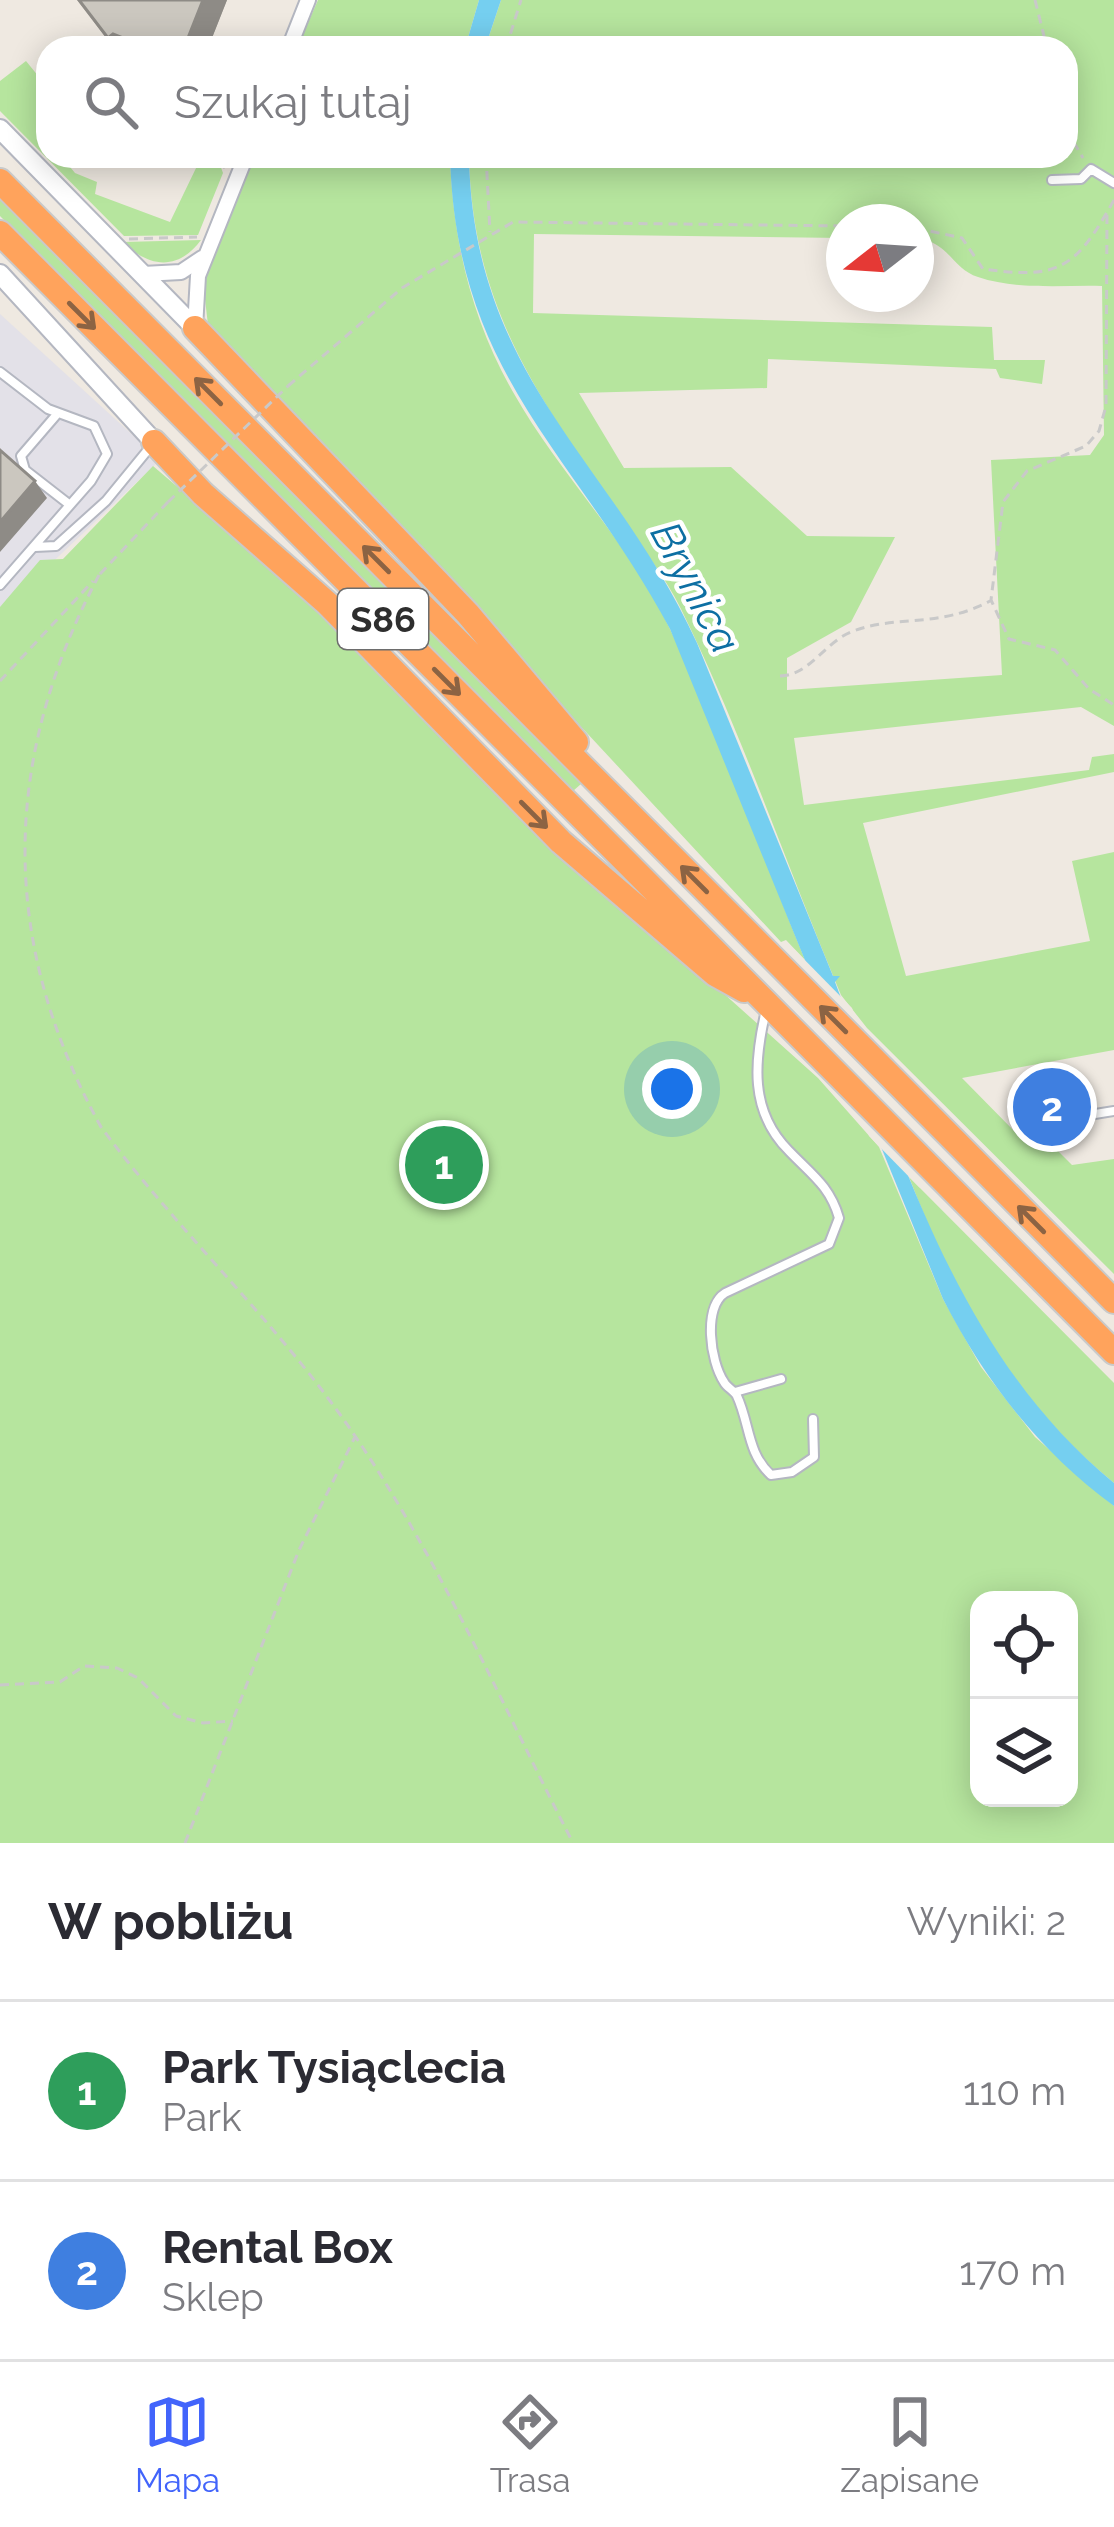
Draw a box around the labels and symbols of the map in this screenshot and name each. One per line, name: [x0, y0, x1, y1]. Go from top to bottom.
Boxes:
north arrow: [826, 204, 934, 312]
one-way arrow: [68, 301, 96, 330]
one-way arrow: [194, 377, 223, 406]
water label: Brynica: [641, 513, 750, 661]
one-way arrow: [362, 545, 390, 574]
road number: S86: [338, 589, 428, 649]
one-way arrow: [432, 667, 460, 696]
one-way arrow: [519, 800, 548, 829]
one-way arrow: [680, 865, 709, 894]
one-way arrow: [820, 1005, 848, 1034]
your location: [642, 1059, 702, 1119]
pin: 2: [1013, 1062, 1091, 1152]
pin: 1: [405, 1120, 483, 1210]
one-way arrow: [1017, 1204, 1047, 1234]

